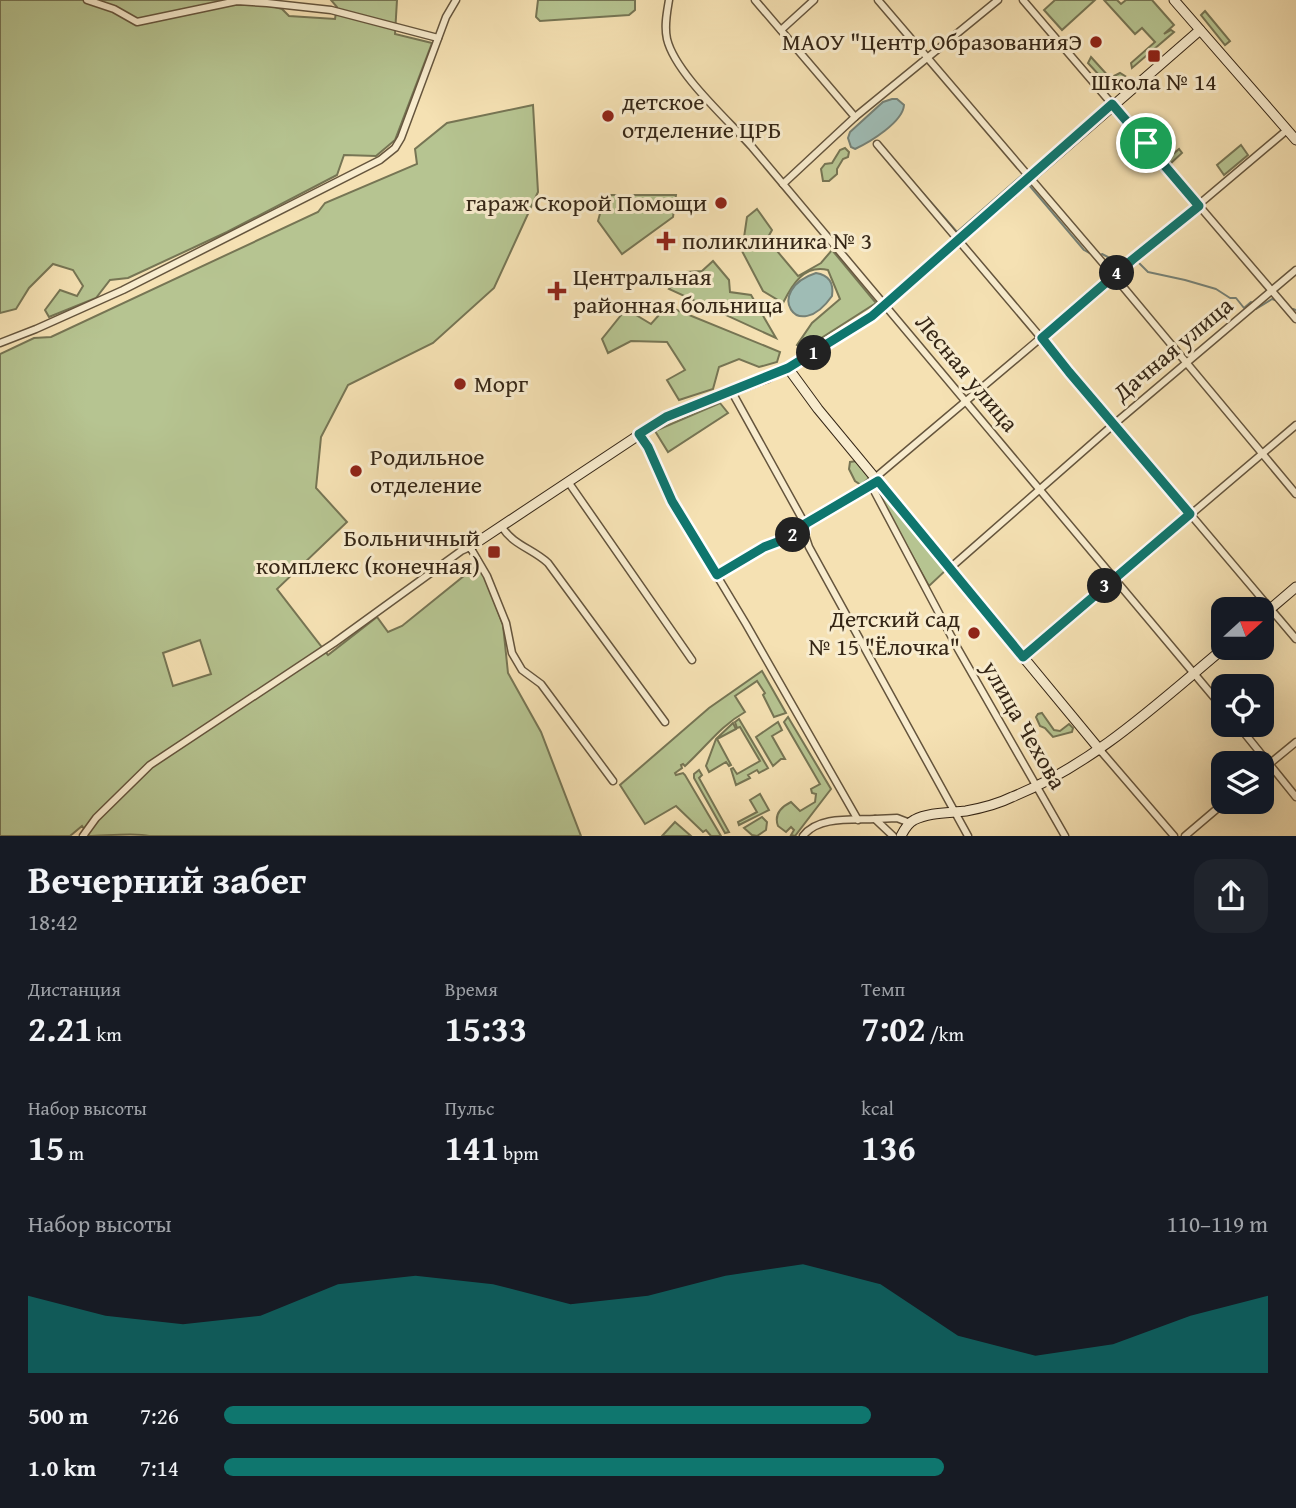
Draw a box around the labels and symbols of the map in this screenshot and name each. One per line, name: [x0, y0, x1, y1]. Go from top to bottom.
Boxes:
place label: МАОУ "Центр ОбразованияЭ: [782, 24, 1082, 59]
marker: МАОУ "Центр ОбразованияЭ: [1088, 34, 1104, 50]
marker: Школа № 14: [1146, 48, 1162, 64]
place label: Школа № 14: [1091, 64, 1217, 99]
place label: детское отделение ЦРБ: [622, 84, 781, 147]
marker: детское отделение ЦРБ: [600, 108, 616, 124]
pin: [1116, 113, 1176, 173]
place label: гараж Скорой Помощи: [466, 185, 707, 220]
marker: гараж Скорой Помощи: [713, 195, 729, 211]
place label: поликлиника № 3: [682, 223, 872, 258]
marker: поликлиника № 3: [656, 231, 676, 251]
pin: 4: [1100, 256, 1134, 290]
place label: Центральная районная больница: [573, 259, 784, 322]
marker: Центральная районная больница: [547, 281, 567, 301]
street label: Дачная улица: [1104, 288, 1241, 410]
street label: Лесная улица: [907, 306, 1028, 440]
pin: 1: [796, 336, 832, 370]
place label: Морг: [474, 366, 528, 401]
marker: Морг: [452, 376, 468, 392]
place label: Родильное отделение: [370, 439, 484, 502]
marker: Родильное отделение: [348, 463, 364, 479]
pin: 2: [776, 518, 810, 552]
place label: Больничный комплекс (конечная): [256, 520, 480, 583]
marker: Больничный комплекс (конечная): [486, 544, 502, 560]
pin: 3: [1088, 568, 1122, 604]
north arrow: [1211, 597, 1274, 660]
place label: Детский сад № 15 "Ёлочка": [808, 601, 960, 664]
marker: Детский сад № 15 "Ёлочка": [966, 625, 982, 641]
street label: улица Чехова: [973, 653, 1076, 796]

